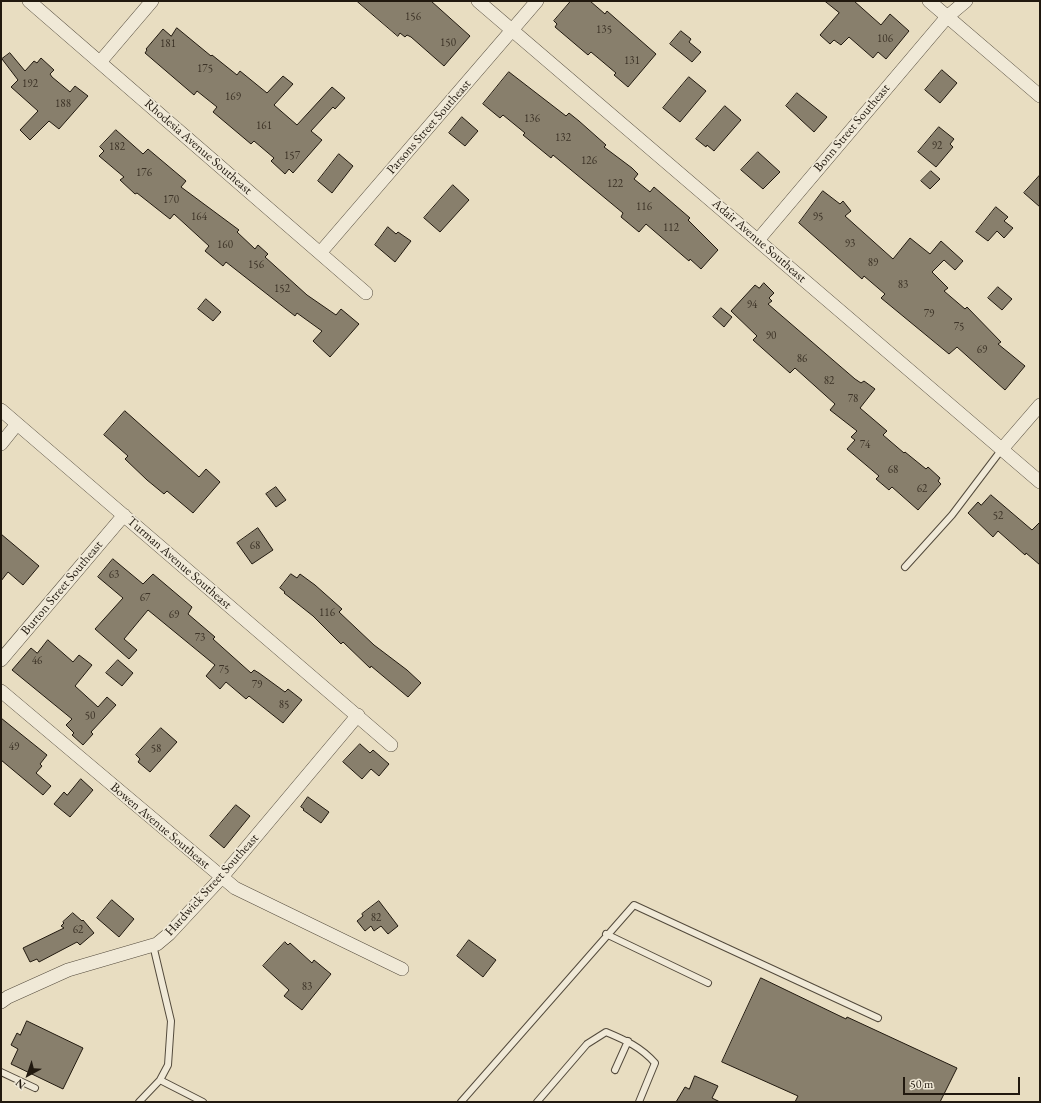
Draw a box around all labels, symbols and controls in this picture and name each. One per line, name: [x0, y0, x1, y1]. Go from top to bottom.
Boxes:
house number: 156: [405, 10, 421, 24]
house number: 135: [596, 23, 612, 37]
house number: 106: [877, 32, 893, 46]
house number: 150: [440, 36, 456, 50]
house number: 181: [160, 37, 176, 51]
house number: 131: [624, 54, 640, 68]
house number: 175: [197, 62, 213, 76]
house number: 192: [22, 77, 38, 91]
street label: Parsons Street Southeast: [384, 77, 474, 177]
street label: Bonn Street Southeast: [811, 81, 893, 175]
house number: 169: [225, 90, 241, 104]
street label: Rhodesia Avenue Southeast: [141, 96, 255, 198]
house number: 188: [55, 97, 71, 111]
house number: 136: [524, 112, 540, 126]
house number: 161: [256, 119, 272, 133]
house number: 132: [555, 131, 571, 145]
house number: 92: [932, 139, 942, 153]
house number: 182: [109, 140, 125, 154]
house number: 157: [284, 149, 300, 163]
house number: 126: [581, 154, 597, 168]
house number: 176: [136, 166, 152, 180]
house number: 122: [607, 177, 623, 191]
house number: 170: [163, 193, 179, 207]
street label: Adair Avenue Southeast: [709, 196, 809, 286]
house number: 116: [636, 200, 652, 214]
house number: 164: [191, 210, 207, 224]
house number: 95: [813, 210, 823, 224]
house number: 112: [663, 221, 679, 235]
house number: 93: [845, 237, 855, 251]
house number: 160: [217, 238, 233, 252]
house number: 89: [868, 256, 878, 270]
house number: 156: [248, 258, 264, 272]
house number: 83: [898, 278, 908, 292]
house number: 152: [274, 282, 290, 296]
house number: 94: [747, 298, 757, 312]
house number: 79: [924, 307, 934, 321]
house number: 75: [954, 320, 964, 334]
house number: 90: [766, 329, 776, 343]
house number: 69: [977, 343, 987, 357]
house number: 86: [797, 352, 807, 366]
house number: 82: [824, 374, 834, 388]
house number: 78: [848, 392, 858, 406]
house number: 74: [860, 438, 870, 452]
house number: 68: [888, 463, 898, 477]
house number: 62: [917, 482, 927, 496]
house number: 52: [993, 509, 1003, 523]
street label: Turman Avenue Southeast: [124, 513, 234, 613]
street label: Burton Street Southeast: [18, 538, 106, 638]
house number: 68: [250, 539, 260, 553]
house number: 63: [109, 568, 119, 582]
house number: 67: [140, 591, 150, 605]
house number: 116: [319, 606, 335, 620]
house number: 69: [169, 608, 179, 622]
house number: 73: [195, 631, 205, 645]
house number: 46: [32, 654, 42, 668]
house number: 75: [219, 663, 229, 677]
house number: 79: [252, 678, 262, 692]
house number: 85: [279, 698, 289, 712]
house number: 50: [85, 709, 95, 723]
house number: 49: [9, 740, 19, 754]
house number: 58: [151, 742, 161, 756]
street label: Bowen Avenue Southeast: [107, 780, 213, 872]
street label: Hardwick Street Southeast: [162, 831, 262, 939]
house number: 82: [371, 911, 381, 925]
house number: 62: [73, 923, 83, 937]
house number: 83: [302, 980, 312, 994]
north arrow: [8, 1055, 48, 1095]
scale bar: [905, 1069, 1022, 1095]
text: N: [12, 1076, 28, 1092]
text: 50 m: [910, 1076, 933, 1092]

